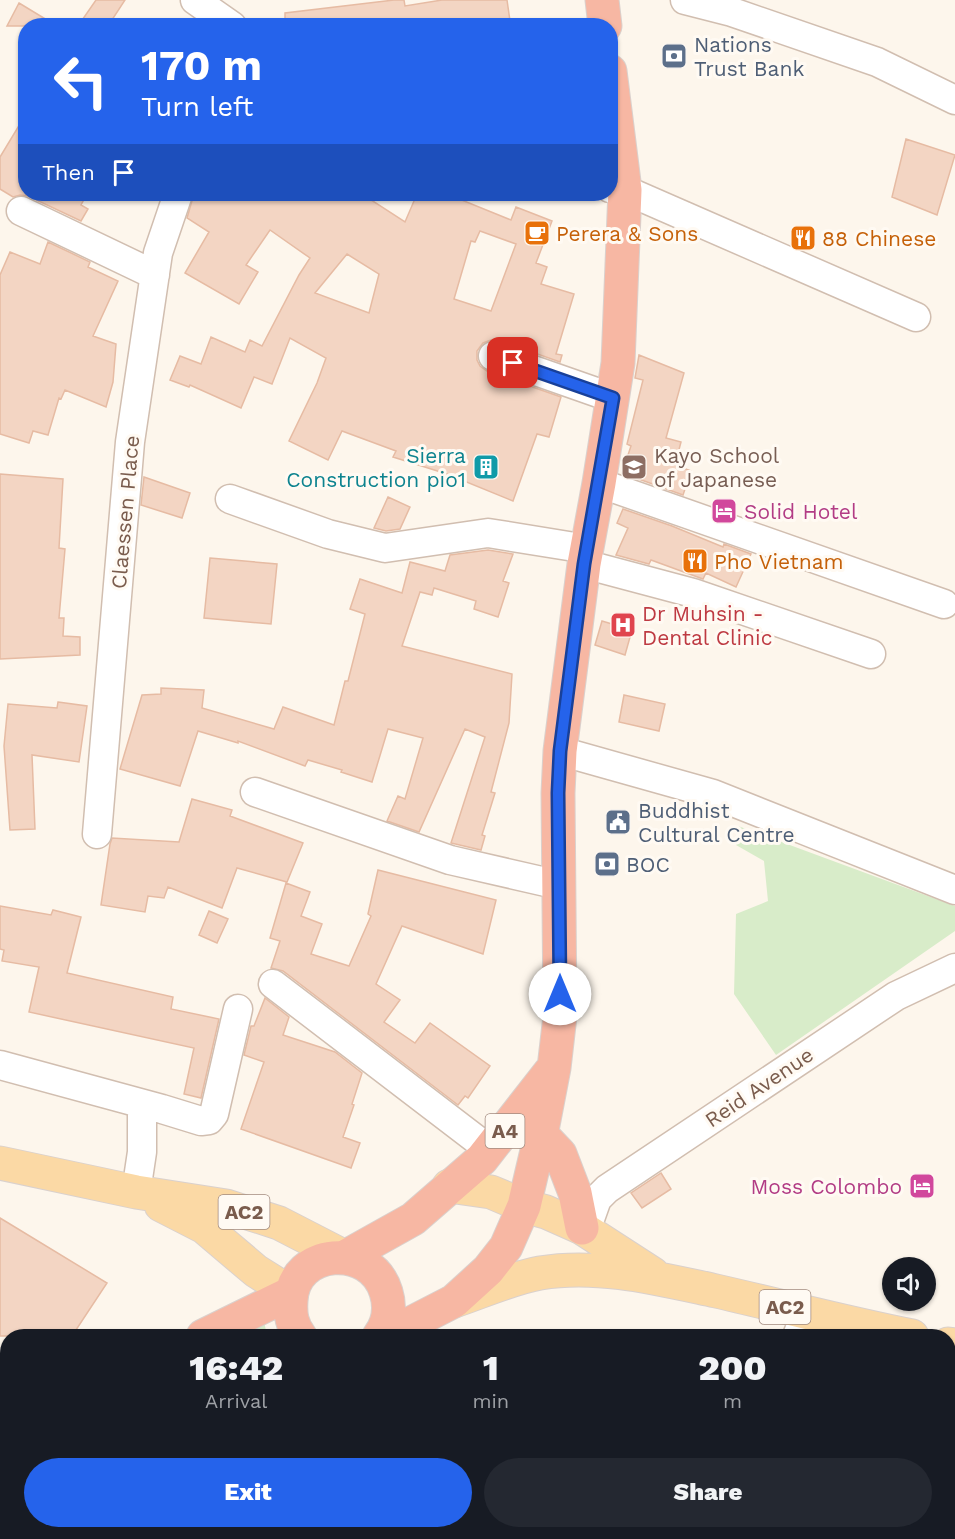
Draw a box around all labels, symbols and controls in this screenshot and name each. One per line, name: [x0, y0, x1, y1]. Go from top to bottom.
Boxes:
place label: Nations Trust Bank: [694, 32, 804, 81]
text: 170 m: [141, 41, 262, 90]
bank icon: Nations Trust Bank: [659, 41, 689, 71]
icon: left: [42, 42, 120, 120]
text: Turn left: [141, 91, 253, 123]
icon: arrive: [107, 156, 140, 189]
text: Then: [42, 160, 95, 185]
cafe icon: Perera & Sons: [522, 218, 552, 248]
place label: Perera & Sons: [556, 221, 698, 246]
restaurant icon: 88 Chinese: [788, 223, 818, 253]
place label: 88 Chinese: [822, 226, 936, 251]
pin: [487, 337, 538, 388]
icon: arrive: [496, 346, 529, 379]
street label: Claessen Place: [106, 434, 144, 590]
place label: Sierra Construction pio1: [286, 443, 466, 492]
place label: Kayo School of Japanese: [654, 443, 780, 492]
building icon: Sierra Construction pio1: [471, 452, 501, 482]
school or university icon: Kayo School of Japanese: [619, 452, 649, 482]
hotel icon: Solid Hotel: [709, 496, 739, 526]
place label: Solid Hotel: [744, 499, 858, 524]
restaurant icon: Pho Vietnam: [680, 546, 710, 576]
place label: Pho Vietnam: [714, 549, 844, 574]
place label: Dr Muhsin - Dental Clinic: [642, 601, 772, 650]
hospital icon: Dr Muhsin - Dental Clinic: [608, 610, 638, 640]
place label: Buddhist Cultural Centre: [638, 798, 795, 847]
public building icon: Buddhist Cultural Centre: [603, 807, 633, 837]
bank icon: BOC: [592, 849, 622, 879]
place label: BOC: [626, 852, 670, 877]
position arrow: [528, 962, 592, 1026]
street label: Reid Avenue: [700, 1042, 818, 1132]
road number: A4: [486, 1114, 524, 1148]
hotel icon: Moss Colombo: [907, 1171, 937, 1201]
place label: Moss Colombo: [751, 1174, 902, 1199]
road number: AC2: [218, 1195, 270, 1229]
map controls: [882, 1257, 936, 1311]
button: sound: [882, 1257, 936, 1311]
road number: AC2: [760, 1290, 810, 1324]
text: 16:42: [189, 1347, 283, 1389]
text: 1: [483, 1347, 499, 1389]
text: 200: [698, 1347, 767, 1389]
text: Arrival: [205, 1389, 267, 1413]
text: min: [472, 1389, 509, 1413]
text: m: [723, 1389, 742, 1413]
button: Exit: [24, 1458, 472, 1527]
button: Share: [484, 1458, 932, 1527]

